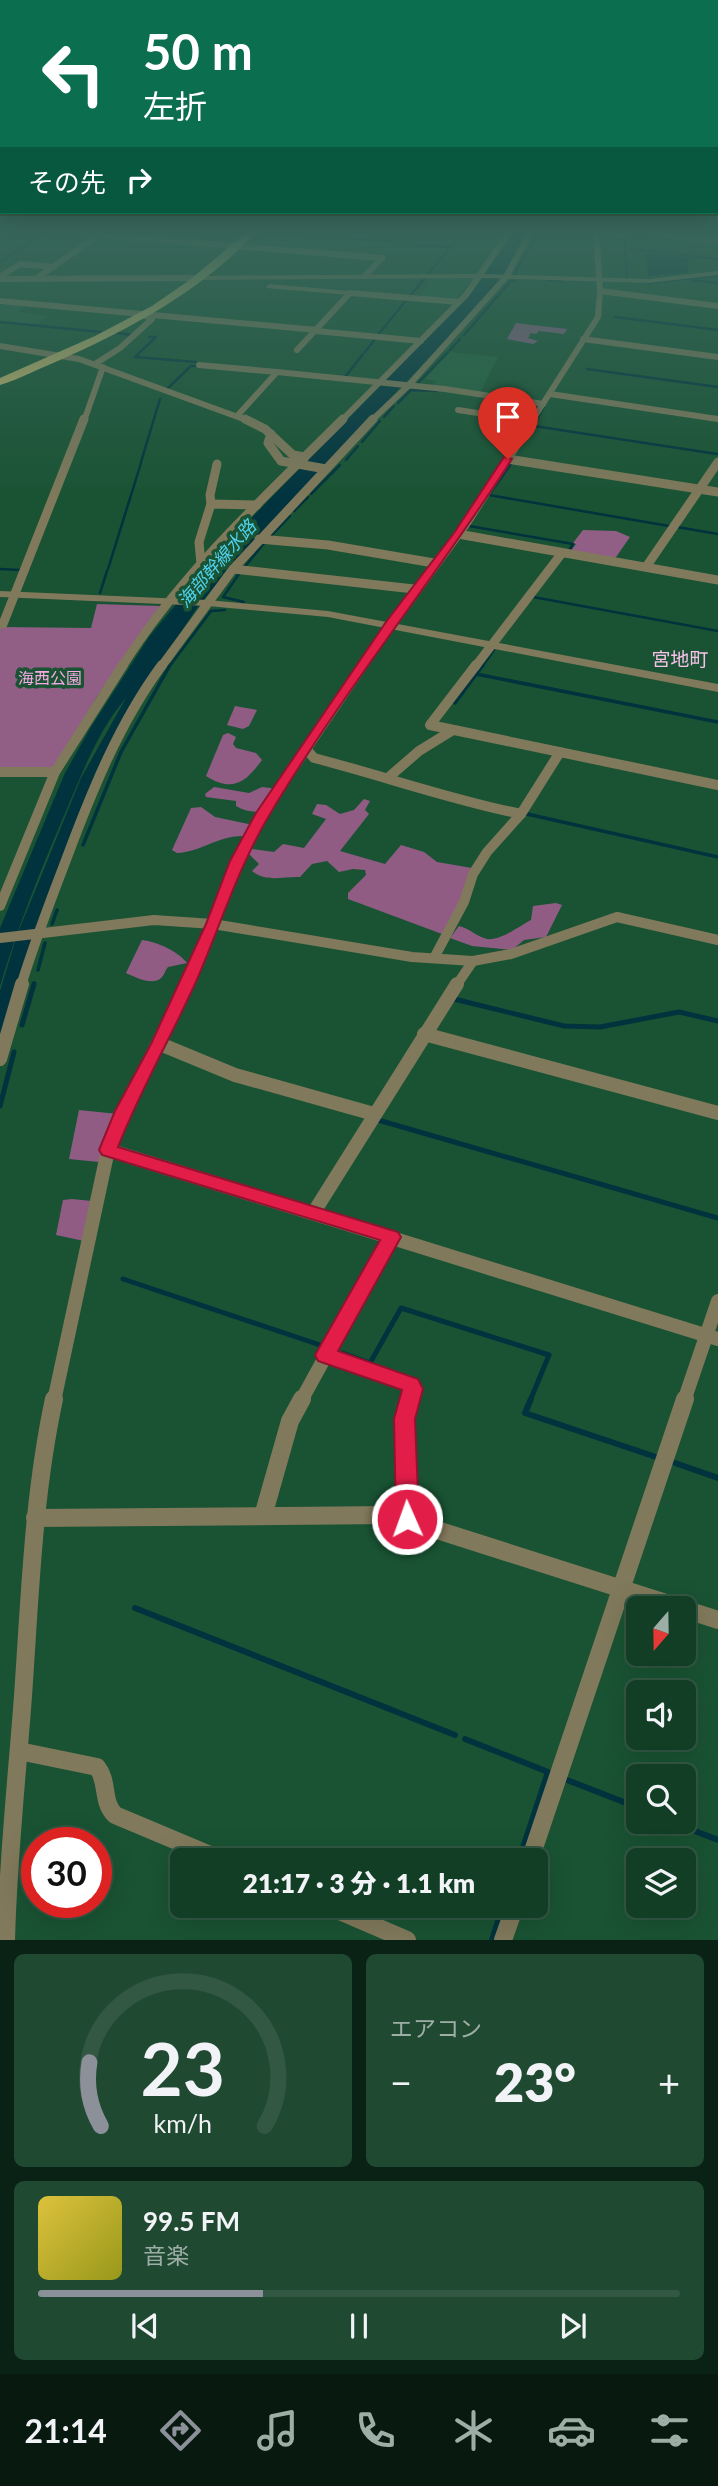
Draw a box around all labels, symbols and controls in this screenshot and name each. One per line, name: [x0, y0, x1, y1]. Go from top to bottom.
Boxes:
text: 50 m: [143, 22, 253, 80]
icon: left: [28, 28, 119, 119]
text: 左折: [143, 86, 207, 125]
icon: right: [120, 161, 158, 199]
text: その先: [28, 166, 106, 198]
pin: [478, 387, 538, 459]
icon: arrive: [489, 398, 527, 436]
water label: 海部幹線水路: [173, 514, 261, 611]
district label: 宮地町: [651, 647, 709, 670]
park label: 海西公園: [18, 668, 82, 687]
position arrow: [370, 1482, 444, 1556]
north arrow: [626, 1596, 696, 1666]
map controls: [626, 1596, 696, 1918]
button: sound: [626, 1680, 696, 1750]
button: search: [626, 1764, 696, 1834]
speed limit sign: 30: [21, 1827, 112, 1918]
button: layers: [626, 1848, 696, 1918]
text: 21:17 · 3 分 · 1.1 km: [243, 1867, 475, 1899]
text: エアコン: [390, 2014, 482, 2042]
text: 23: [141, 2025, 225, 2113]
text: 23°: [494, 2051, 576, 2113]
text: −: [390, 2059, 412, 2105]
text: +: [658, 2059, 680, 2105]
text: km/h: [154, 2108, 212, 2138]
text: 99.5 FM: [143, 2205, 240, 2237]
text: 音楽: [143, 2241, 189, 2269]
icon: previous: [126, 2307, 164, 2345]
icon: pause: [340, 2307, 378, 2345]
icon: next: [554, 2307, 592, 2345]
icon: directions: [156, 2406, 205, 2455]
icon: music: [253, 2406, 302, 2455]
icon: phone: [351, 2406, 400, 2455]
icon: climate: [449, 2406, 498, 2455]
icon: car: [547, 2406, 596, 2455]
icon: filters: [645, 2406, 694, 2455]
text: 21:14: [24, 2411, 107, 2450]

